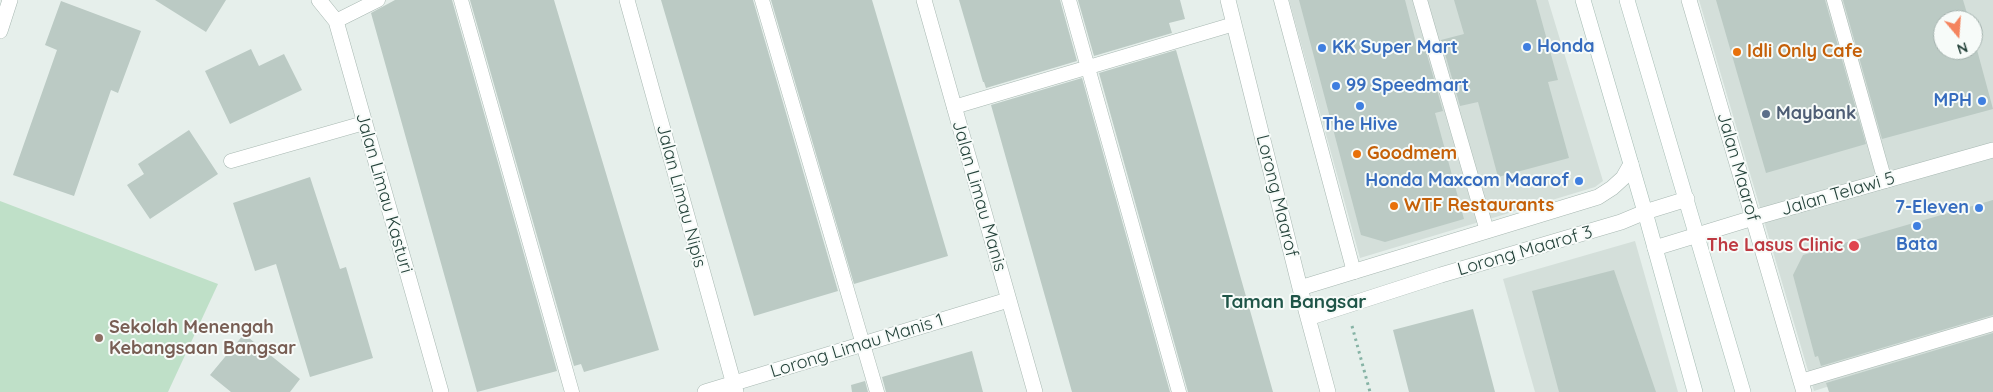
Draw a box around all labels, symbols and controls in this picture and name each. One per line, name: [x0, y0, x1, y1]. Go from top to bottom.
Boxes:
north arrow: [1933, 10, 1983, 60]
place label: Honda: [1537, 36, 1595, 58]
place label: KK Super Mart: [1332, 37, 1458, 59]
text: N: [1955, 38, 1970, 58]
marker: Honda: [1521, 41, 1533, 53]
place label: Idli Only Cafe: [1747, 41, 1863, 63]
marker: KK Super Mart: [1316, 42, 1328, 54]
marker: Idli Only Cafe: [1731, 46, 1743, 58]
place label: 99 Speedmart: [1346, 75, 1469, 97]
marker: 99 Speedmart: [1330, 80, 1342, 92]
place label: MPH: [1933, 90, 1972, 112]
marker: MPH: [1976, 95, 1988, 107]
marker: The Hive: [1354, 100, 1366, 112]
place label: Maybank: [1776, 103, 1856, 125]
marker: Maybank: [1760, 108, 1772, 120]
street label: Jalan Limau Kasturi: [351, 110, 417, 276]
street label: Jalan Maarof: [1712, 110, 1764, 224]
place label: The Hive: [1322, 114, 1398, 136]
street label: Jalan Limau Manis: [947, 118, 1011, 274]
street label: Jalan Limau Nipis: [651, 122, 711, 270]
street label: Lorong Maarof: [1251, 133, 1303, 259]
place label: Goodmem: [1367, 143, 1457, 165]
marker: Goodmem: [1351, 148, 1363, 160]
street label: Jalan Telawi 5: [1779, 167, 1897, 221]
place label: Honda Maxcom Maarof: [1365, 170, 1569, 192]
marker: Honda Maxcom Maarof: [1573, 175, 1585, 187]
place label: WTF Restaurants: [1404, 195, 1554, 217]
place label: 7-Eleven: [1895, 197, 1969, 219]
marker: WTF Restaurants: [1388, 200, 1400, 212]
marker: 7-Eleven: [1973, 202, 1985, 214]
marker: Bata: [1911, 220, 1923, 232]
street label: Lorong Maarof 3: [1455, 221, 1595, 281]
place label: Bata: [1896, 234, 1938, 256]
place label: The Lasus Clinic: [1706, 235, 1843, 257]
marker: The Lasus Clinic: [1847, 239, 1861, 253]
district label: Taman Bangsar: [1221, 291, 1367, 313]
street label: Lorong Limau Manis 1: [768, 309, 946, 383]
place label: Sekolah Menengah Kebangsaan Bangsar: [109, 317, 296, 359]
marker: Sekolah Menengah Kebangsaan Bangsar: [93, 332, 105, 344]

